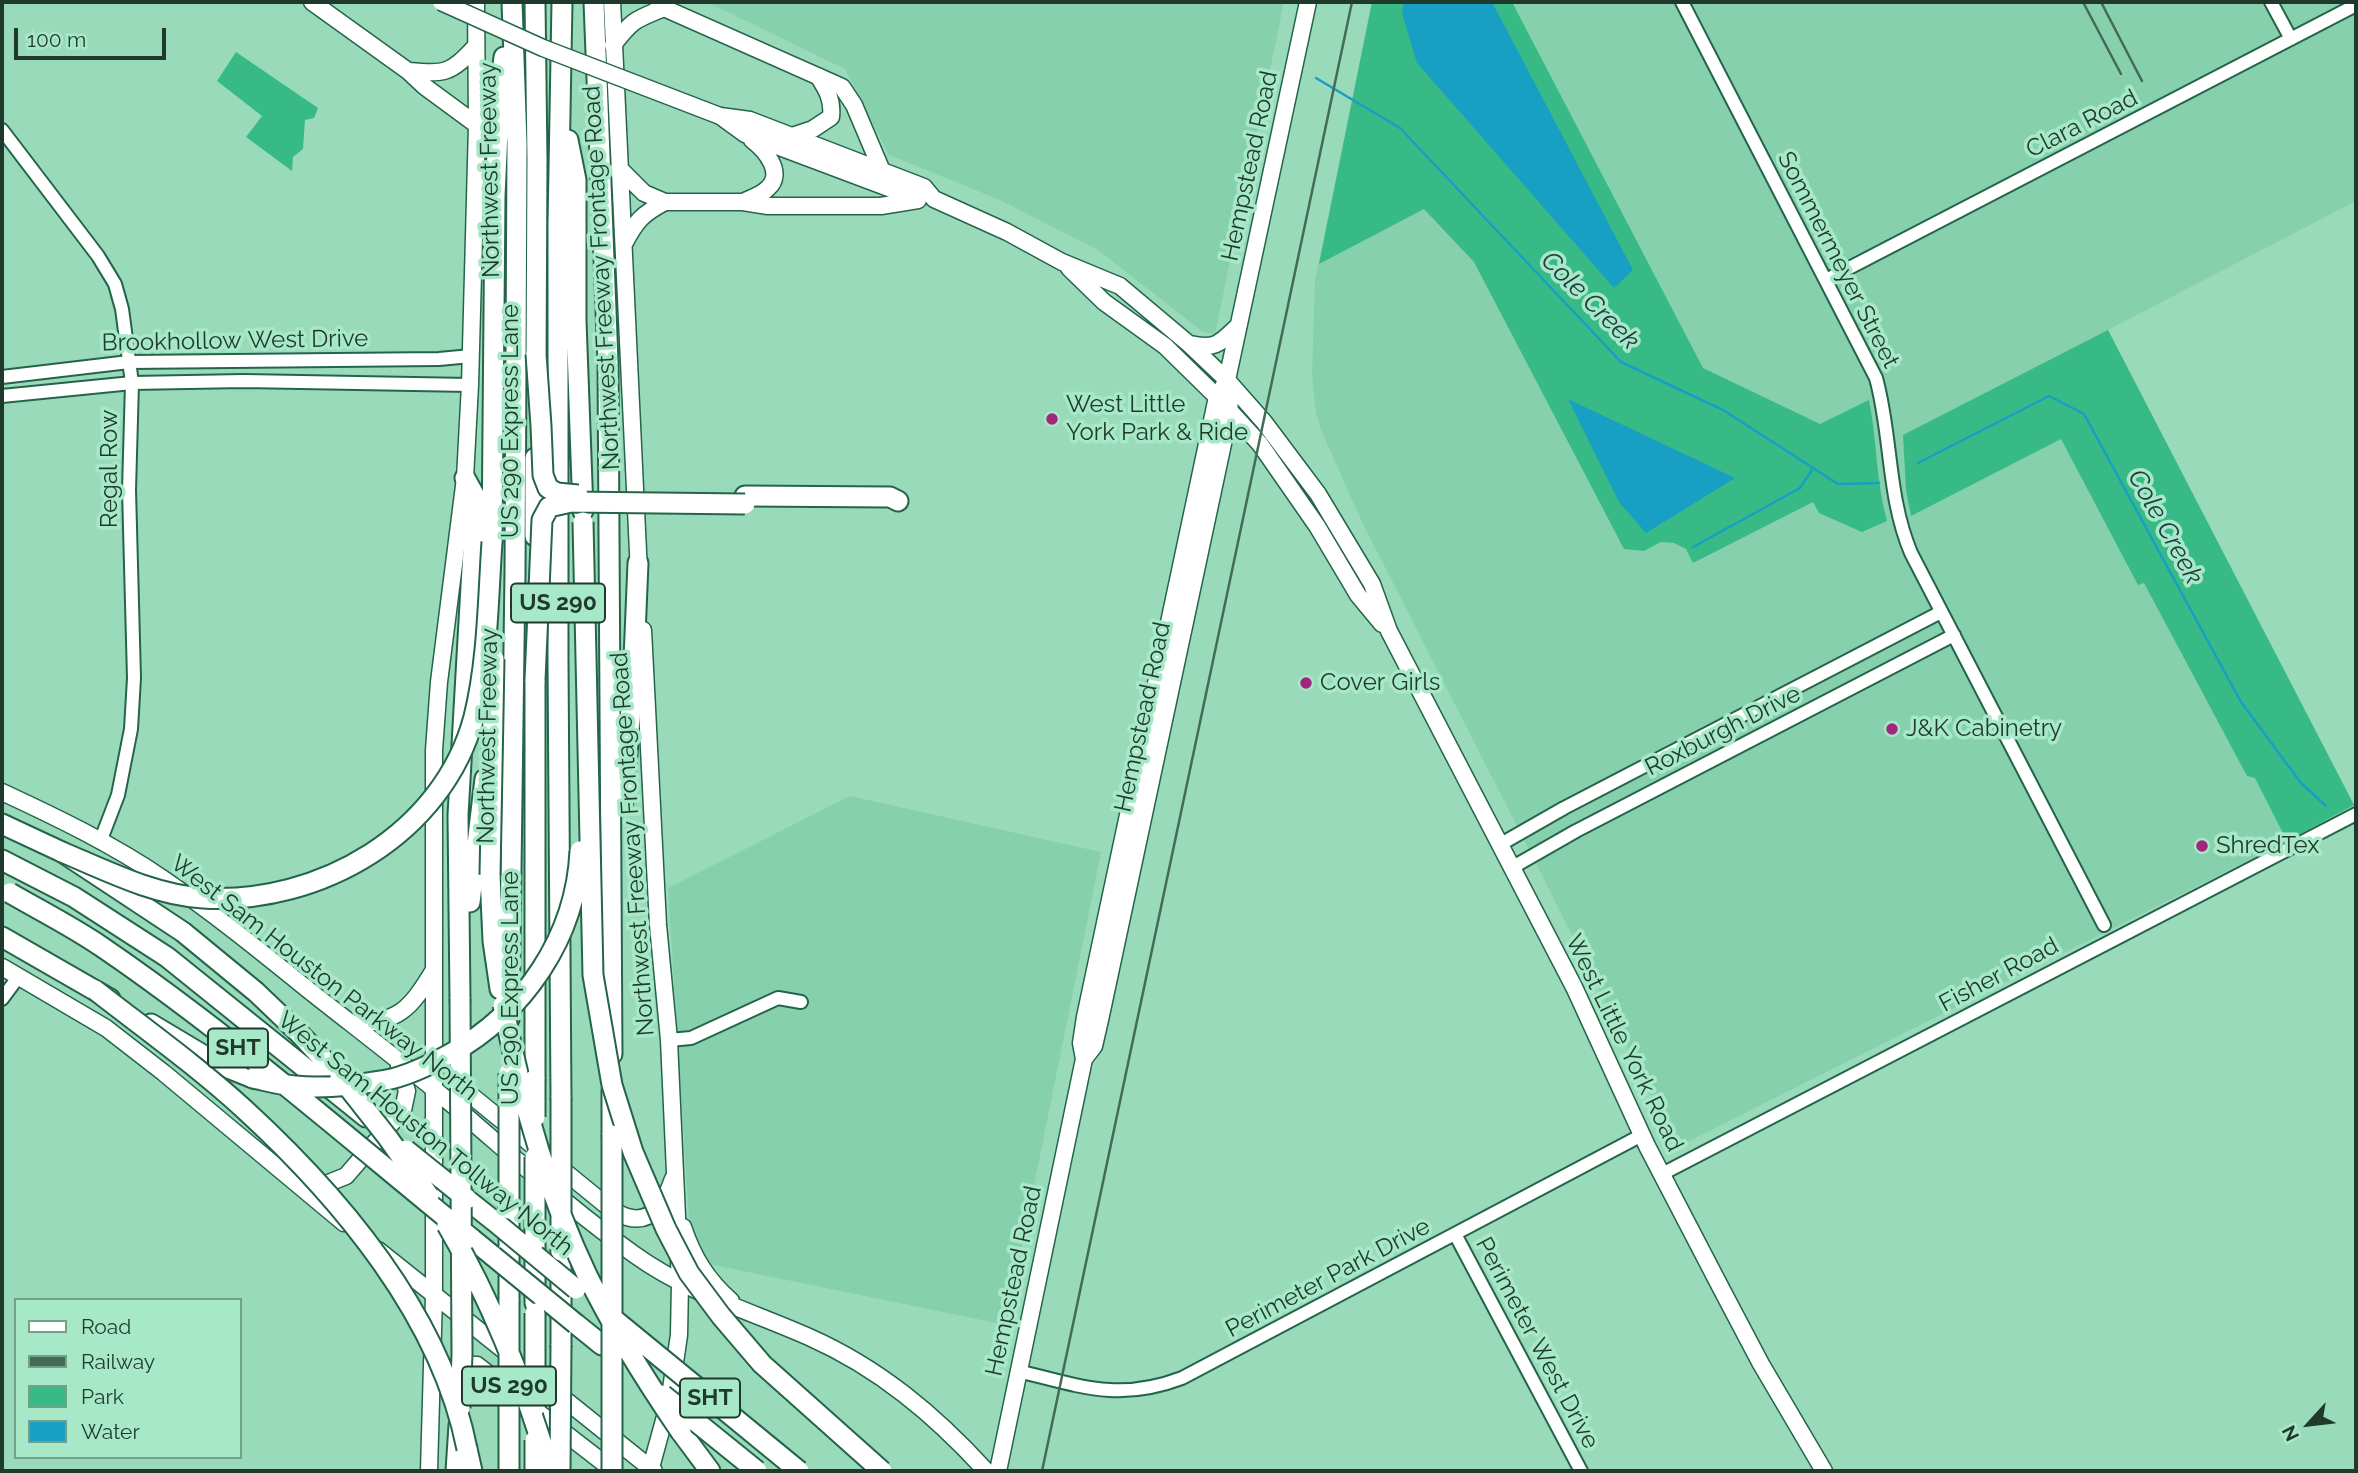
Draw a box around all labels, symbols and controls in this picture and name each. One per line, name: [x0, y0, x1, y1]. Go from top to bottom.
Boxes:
scale bar: [18, 14, 170, 58]
text: 100 m: [27, 27, 86, 52]
street label: Northwest Freeway: [474, 62, 506, 278]
street label: Hempstead Road: [1216, 68, 1284, 264]
street label: Clara Road: [2021, 84, 2143, 164]
street label: Northwest Freeway Frontage Road: [578, 85, 626, 471]
street label: Sommermeyer Street: [1771, 147, 1905, 373]
water label: Cole Creek: [1534, 245, 1646, 357]
street label: US 290 Express Lane: [497, 304, 525, 538]
street label: Brookhollow West Drive: [101, 324, 369, 358]
place label: West Little York Park & Ride: [1066, 391, 1248, 447]
street label: Regal Row: [96, 410, 124, 528]
marker: West Little York Park & Ride: [1044, 411, 1060, 427]
water label: Cole Creek: [2121, 464, 2209, 590]
road number: US 290: [511, 583, 605, 622]
street label: Hempstead Road: [1109, 619, 1177, 815]
street label: Northwest Freeway: [472, 628, 504, 844]
street label: Northwest Freeway Frontage Road: [605, 651, 661, 1037]
place label: Cover Girls: [1320, 669, 1440, 697]
marker: Cover Girls: [1298, 675, 1314, 691]
street label: Roxburgh Drive: [1641, 679, 1805, 783]
place label: J&K Cabinetry: [1906, 715, 2062, 743]
marker: J&K Cabinetry: [1884, 721, 1900, 737]
place label: ShredTex: [2216, 832, 2319, 860]
marker: ShredTex: [2194, 838, 2210, 854]
street label: West Sam Houston Parkway North: [165, 849, 483, 1107]
street label: US 290 Express Lane: [497, 871, 525, 1105]
street label: West Little York Road: [1559, 930, 1689, 1156]
street label: Fisher Road: [1934, 931, 2064, 1019]
street label: West Sam Houston Tollway North: [271, 1006, 579, 1262]
road number: SHT: [208, 1028, 268, 1068]
street label: Hempstead Road: [980, 1183, 1048, 1379]
street label: Perimeter Park Drive: [1221, 1212, 1435, 1344]
street label: Perimeter West Drive: [1469, 1232, 1605, 1454]
legend: [14, 1298, 242, 1459]
text: Road: [81, 1314, 131, 1339]
text: Railway: [81, 1349, 155, 1374]
road number: US 290: [462, 1366, 556, 1406]
road number: SHT: [680, 1378, 740, 1418]
text: Park: [81, 1384, 124, 1409]
north arrow: [2274, 1389, 2344, 1459]
text: Water: [81, 1419, 140, 1444]
text: N: [2277, 1422, 2303, 1445]

